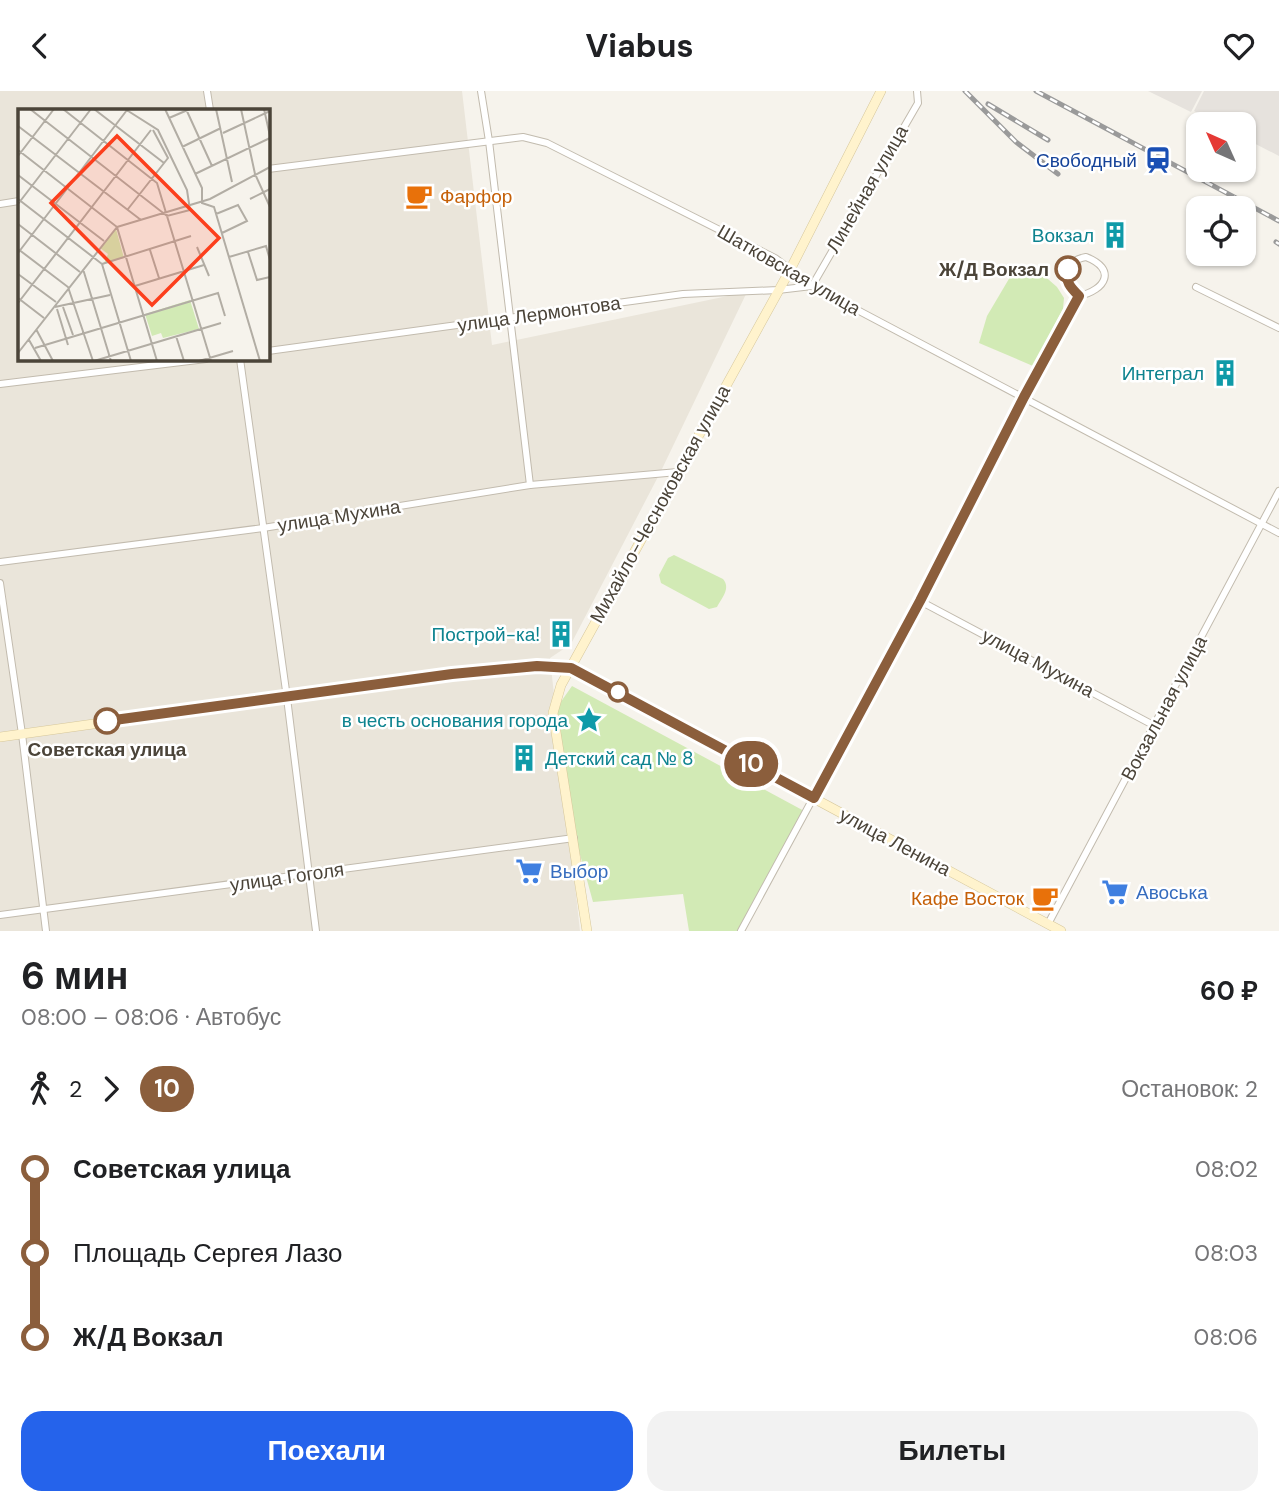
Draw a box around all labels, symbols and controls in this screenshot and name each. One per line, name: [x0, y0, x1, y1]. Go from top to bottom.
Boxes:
text: Viabus: [586, 25, 693, 67]
icon: back: [21, 27, 59, 65]
icon: heart: [1220, 27, 1258, 65]
inset map: [18, 109, 270, 361]
north arrow: [1186, 112, 1256, 182]
map controls: [1186, 112, 1256, 266]
street label: Линейная улица: [820, 120, 914, 257]
station icon: Свободный: [1143, 145, 1173, 175]
place label: Свободный: [1036, 148, 1137, 173]
cafe icon: Фарфор: [404, 181, 434, 211]
place label: Фарфор: [440, 184, 512, 209]
button: locate: [1186, 196, 1256, 266]
street label: Шатковская улица: [713, 219, 866, 321]
building icon: Вокзал: [1100, 220, 1130, 250]
place label: Вокзал: [1032, 223, 1094, 248]
marker: Ж/Д Вокзал: [1055, 256, 1081, 282]
place label: Ж/Д Вокзал: [938, 257, 1049, 282]
street label: улица Лермонтова: [456, 290, 623, 338]
building icon: Интеграл: [1210, 358, 1240, 388]
place label: Интеграл: [1122, 361, 1204, 386]
street label: Михайло-Чесноковская улица: [584, 380, 736, 627]
street label: улица Мухина: [276, 494, 403, 538]
building icon: Построй-ка!: [546, 619, 576, 649]
place label: Построй-ка!: [432, 622, 540, 647]
street label: улица Мухина: [977, 623, 1099, 703]
street label: Вокзальная улица: [1115, 631, 1213, 785]
unlabelled marker: [608, 682, 628, 702]
place icon: в честь основания города: [574, 705, 604, 735]
marker: Советская улица: [94, 708, 120, 734]
place label: в честь основания города: [342, 708, 568, 733]
place label: Советская улица: [28, 737, 187, 762]
line badge: 10: [720, 741, 782, 787]
building icon: Детский сад № 8: [509, 743, 539, 773]
place label: Детский сад № 8: [545, 746, 694, 771]
text: 10: [738, 748, 764, 779]
street label: улица Ленина: [835, 802, 955, 882]
supermarket icon: Выбор: [514, 856, 544, 886]
street label: улица Гоголя: [228, 857, 346, 897]
place label: Выбор: [550, 859, 608, 884]
supermarket icon: Авоська: [1100, 877, 1130, 907]
place label: Авоська: [1136, 880, 1208, 905]
cafe icon: Кафе Восток: [1030, 883, 1060, 913]
place label: Кафе Восток: [911, 886, 1025, 911]
text: 6 мин: [21, 951, 128, 1001]
text: 60 ₽: [1200, 974, 1258, 1008]
text: 08:00 – 08:06 · Автобус: [21, 1002, 281, 1032]
icon: walk: [21, 1070, 59, 1108]
icon: forward: [92, 1070, 130, 1108]
text: 10: [154, 1073, 180, 1104]
text: 2: [69, 1074, 82, 1104]
text: Остановок: 2: [1121, 1074, 1258, 1104]
text: Советская улица: [73, 1152, 290, 1186]
text: 08:02: [1195, 1154, 1258, 1184]
text: Площадь Сергея Лазо: [73, 1236, 342, 1270]
text: 08:03: [1194, 1238, 1258, 1268]
text: Ж/Д Вокзал: [73, 1320, 223, 1354]
text: 08:06: [1193, 1322, 1258, 1352]
button: Поехали: [21, 1411, 633, 1491]
button: Билеты: [647, 1411, 1258, 1491]

